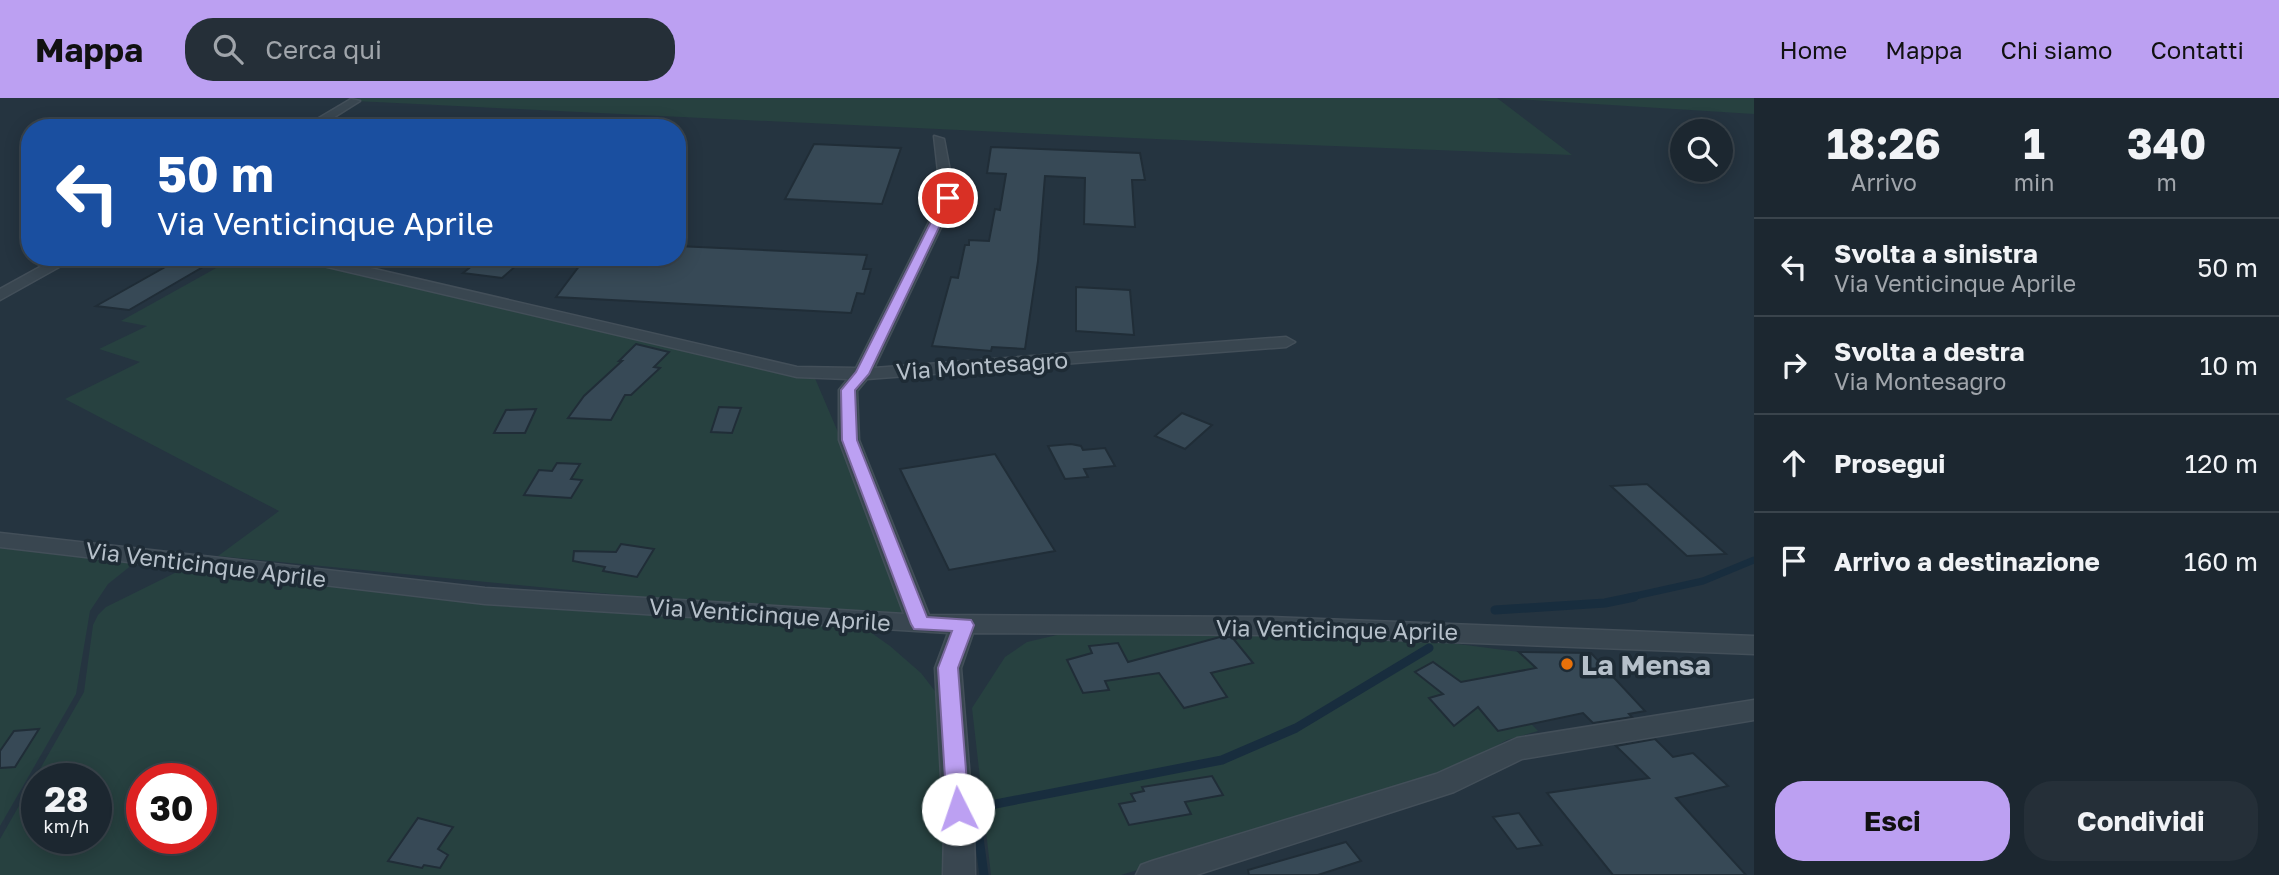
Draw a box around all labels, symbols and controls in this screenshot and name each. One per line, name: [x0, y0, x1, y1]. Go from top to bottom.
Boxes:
search box: [185, 18, 675, 81]
text: Mappa: [35, 30, 143, 69]
icon: search: [209, 30, 247, 68]
text: Cerca qui: [265, 34, 382, 65]
text: Home: [1779, 35, 1847, 64]
text: Mappa: [1885, 35, 1963, 64]
text: Chi siamo: [2001, 35, 2112, 64]
text: Contatti: [2150, 35, 2244, 64]
text: 18:26: [1827, 118, 1941, 168]
text: 1: [2023, 118, 2045, 168]
text: 340: [2127, 118, 2206, 168]
map controls: [1670, 119, 1733, 182]
button: search: [1670, 119, 1733, 182]
text: 50 m: [157, 144, 274, 203]
icon: left: [42, 147, 133, 238]
pin: [918, 168, 978, 228]
text: Arrivo: [1851, 168, 1917, 196]
text: min: [2014, 168, 2054, 196]
text: m: [2156, 168, 2177, 196]
icon: arrive: [929, 179, 967, 217]
text: Via Venticinque Aprile: [157, 204, 494, 242]
text: Svolta a sinistra: [1834, 238, 2038, 269]
icon: left: [1775, 248, 1813, 286]
text: 50 m: [2197, 252, 2258, 283]
text: Via Venticinque Aprile: [1834, 269, 2076, 297]
text: Svolta a destra: [1834, 336, 2025, 367]
street label: Via Montesagro: [895, 345, 1069, 385]
icon: right: [1775, 346, 1813, 384]
text: 10 m: [2200, 350, 2258, 381]
text: Via Montesagro: [1834, 367, 2006, 395]
icon: ahead: [1775, 444, 1813, 482]
text: Prosegui: [1834, 448, 1945, 479]
text: 120 m: [2185, 448, 2258, 479]
street label: Via Venticinque Aprile: [84, 535, 328, 593]
icon: arrive: [1775, 542, 1813, 580]
text: Arrivo a destinazione: [1834, 546, 2100, 577]
text: 160 m: [2184, 546, 2258, 577]
street label: Via Venticinque Aprile: [648, 592, 892, 636]
street label: Via Venticinque Aprile: [1216, 613, 1458, 645]
place label: La Mensa: [1581, 648, 1711, 681]
marker: La Mensa: [1559, 656, 1575, 672]
speed limit sign: 30: [126, 763, 217, 854]
position arrow: [921, 772, 995, 846]
text: 28: [45, 778, 88, 820]
button: Esci: [1775, 781, 2010, 861]
button: Condividi: [2024, 781, 2258, 861]
text: km/h: [44, 815, 89, 837]

